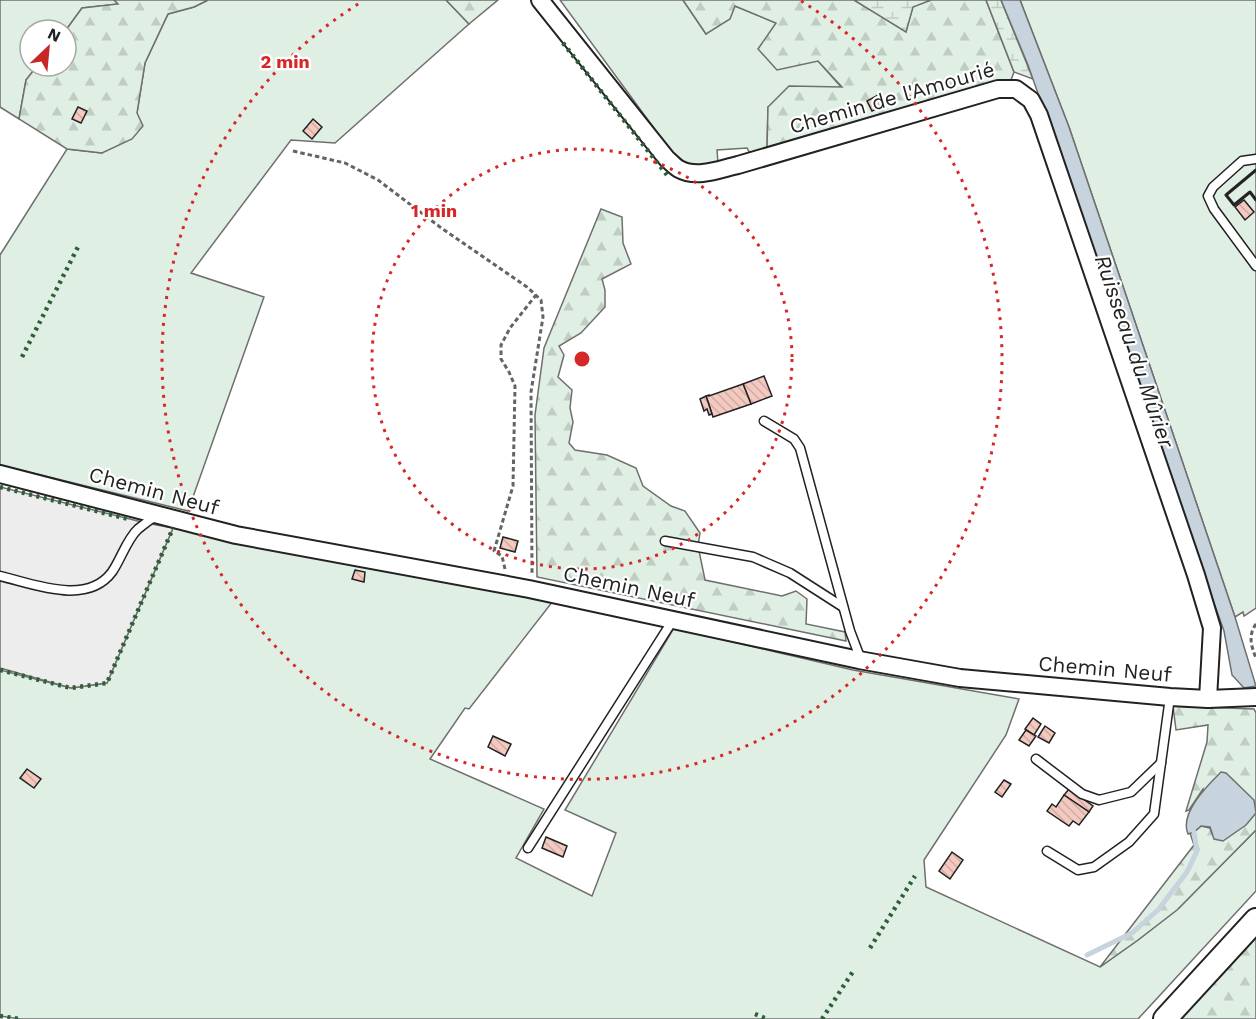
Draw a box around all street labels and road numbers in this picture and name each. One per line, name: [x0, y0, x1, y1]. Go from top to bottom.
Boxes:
street label: Chemin de l'Amourié: [786, 56, 997, 139]
street label: Chemin Neuf: [86, 461, 222, 520]
street label: Chemin Neuf: [561, 560, 697, 613]
street label: Chemin Neuf: [1037, 650, 1173, 687]

